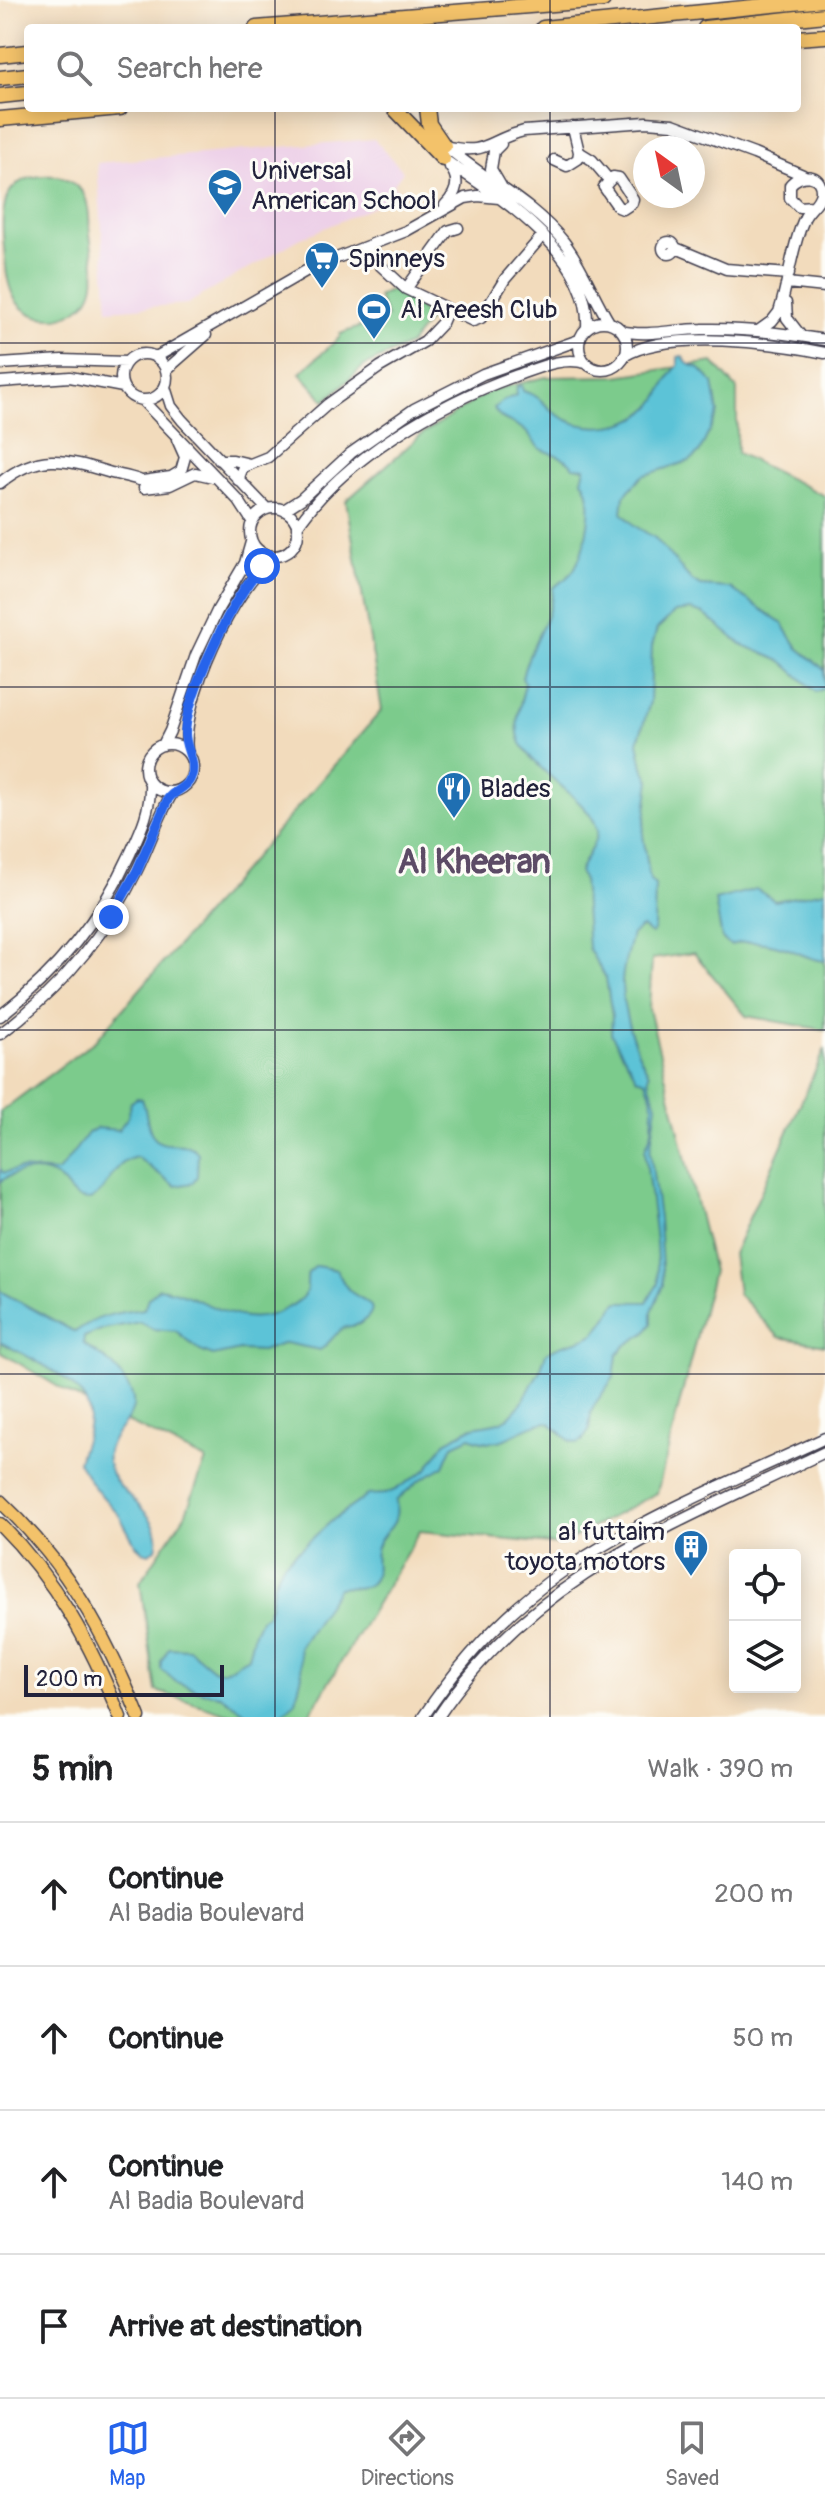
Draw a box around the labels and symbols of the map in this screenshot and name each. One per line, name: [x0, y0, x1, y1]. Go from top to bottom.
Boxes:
north arrow: [633, 136, 705, 208]
place label: Universal American School: [251, 155, 437, 217]
school or university icon: Universal American School: [206, 167, 244, 217]
supermarket icon: Spinneys: [303, 240, 341, 290]
place label: Spinneys: [348, 243, 445, 275]
sports icon: Al Areesh Club: [355, 291, 393, 341]
place label: Al Areesh Club: [400, 294, 558, 326]
route start: [244, 548, 280, 584]
restaurant icon: Blades: [435, 770, 473, 820]
place label: Blades: [480, 773, 551, 805]
district label: Al Kheeran: [397, 841, 551, 884]
route end: [93, 899, 129, 935]
place label: al futtaim toyota motors: [504, 1516, 665, 1578]
building icon: al futtaim toyota motors: [672, 1528, 710, 1578]
scale bar: [24, 1661, 224, 1697]

